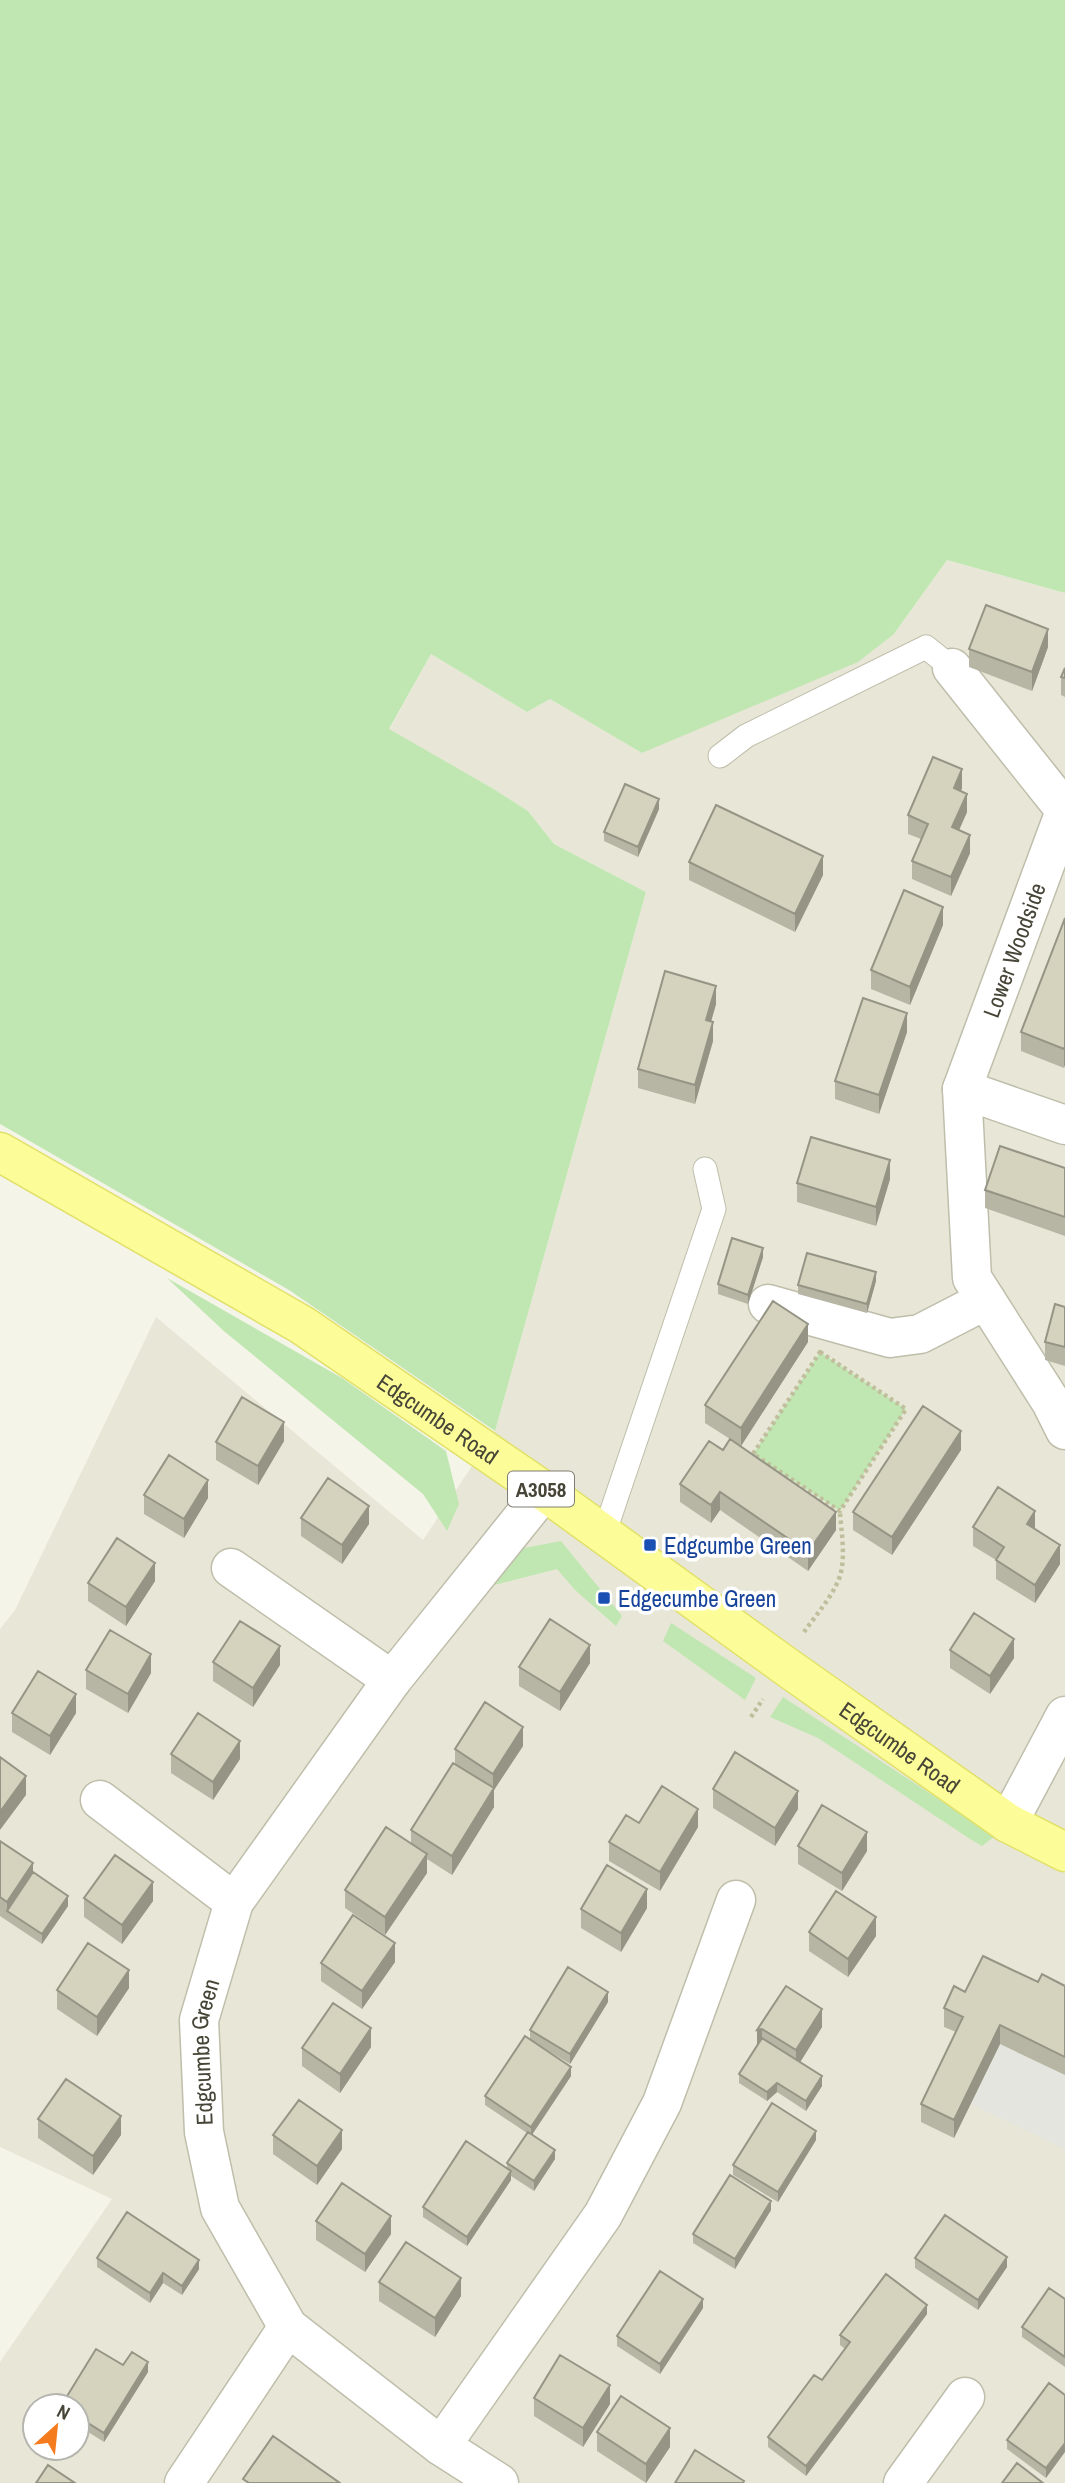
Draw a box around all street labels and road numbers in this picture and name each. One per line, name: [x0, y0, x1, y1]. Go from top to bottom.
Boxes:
street label: Lower Woodside: [975, 878, 1053, 1022]
street label: Edgcumbe Road: [371, 1366, 505, 1471]
road number: A3058: [508, 1472, 574, 1506]
street label: Edgcumbe Road: [834, 1694, 966, 1800]
street label: Edgcumbe Green: [183, 1975, 226, 2126]

